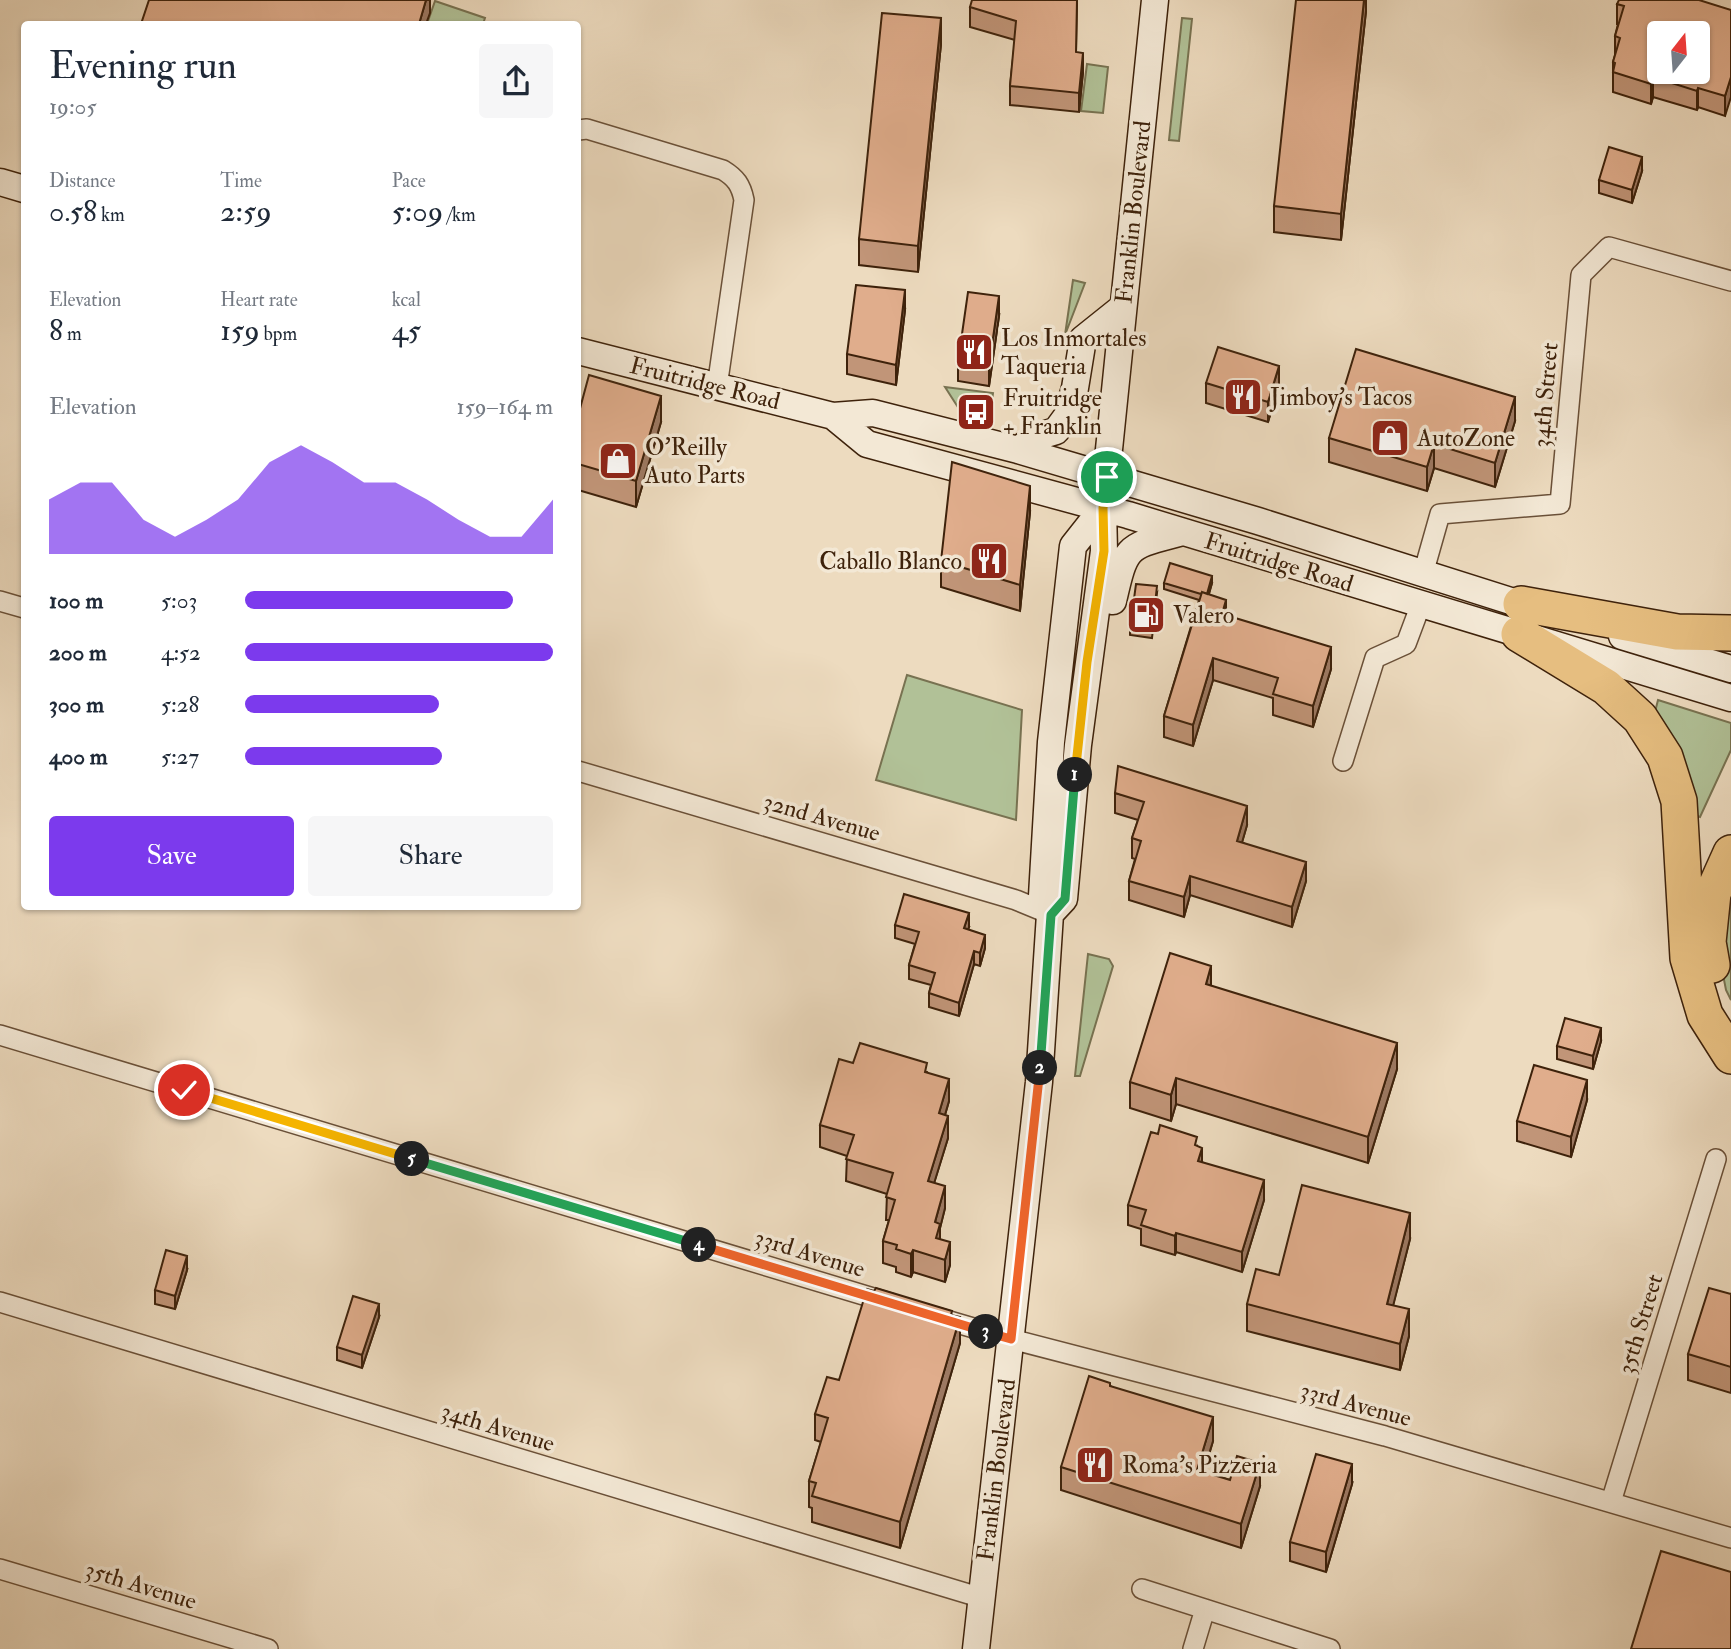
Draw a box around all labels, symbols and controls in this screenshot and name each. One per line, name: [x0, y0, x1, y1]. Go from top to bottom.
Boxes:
north arrow: [1647, 21, 1710, 84]
map controls: [1647, 21, 1710, 84]
text: Evening run: [49, 42, 237, 90]
button: share: [479, 44, 553, 118]
text: 19:05: [49, 92, 97, 121]
street label: Franklin Boulevard: [1108, 119, 1159, 305]
text: Distance: [49, 169, 115, 193]
text: Time: [220, 169, 262, 193]
text: Pace: [392, 169, 426, 193]
text: 0.58: [49, 193, 97, 230]
text: 2:59: [220, 193, 272, 230]
text: 5:09: [392, 193, 443, 230]
text: km: [97, 203, 125, 227]
text: /km: [443, 203, 476, 227]
text: Elevation: [49, 288, 121, 312]
text: Heart rate: [220, 288, 298, 312]
text: kcal: [392, 288, 421, 312]
text: 8: [49, 312, 63, 349]
text: 159: [220, 312, 260, 349]
text: 45: [392, 312, 421, 349]
text: m: [63, 322, 82, 346]
text: bpm: [260, 322, 297, 346]
place label: Los Inmortales Taqueria: [1001, 323, 1146, 382]
restaurant icon: Los Inmortales Taqueria: [953, 331, 995, 373]
street label: 34th Street: [1525, 341, 1566, 449]
street label: Fruitridge Road: [626, 350, 783, 417]
restaurant icon: Jimboy's Tacos: [1222, 376, 1264, 418]
place label: Jimboy's Tacos: [1269, 382, 1412, 413]
place label: Fruitridge + Franklin: [1003, 383, 1102, 442]
bus stop icon: Fruitridge + Franklin: [955, 391, 997, 433]
text: Elevation: [49, 392, 137, 421]
text: 159–164 m: [457, 392, 553, 421]
shop icon: AutoZone: [1369, 417, 1411, 459]
place label: AutoZone: [1416, 423, 1515, 454]
place label: O'Reilly Auto Parts: [644, 432, 745, 491]
shop icon: O'Reilly Auto Parts: [597, 440, 639, 482]
pin: [1077, 447, 1137, 507]
icon: arrive: [1088, 458, 1126, 496]
street label: Fruitridge Road: [1201, 525, 1357, 600]
restaurant icon: Caballo Blanco: [968, 540, 1010, 582]
place label: Caballo Blanco: [819, 546, 962, 577]
text: 100 m: [49, 586, 103, 615]
text: 5:03: [161, 586, 197, 615]
fuel station icon: Valero: [1125, 594, 1167, 636]
place label: Valero: [1173, 600, 1234, 631]
text: 200 m: [49, 638, 107, 667]
text: 4:52: [161, 638, 201, 667]
text: 300 m: [49, 690, 104, 719]
text: 5:28: [161, 690, 199, 719]
text: 400 m: [49, 742, 108, 771]
text: 5:27: [161, 742, 199, 771]
pin: 1: [1058, 758, 1092, 792]
text: 1: [1071, 762, 1078, 786]
street label: 32nd Avenue: [760, 786, 884, 849]
button: Save: [49, 816, 294, 896]
button: Share: [308, 816, 553, 896]
pin: 2: [1023, 1050, 1058, 1086]
text: 2: [1035, 1055, 1044, 1079]
pin: [154, 1060, 214, 1120]
icon: check: [165, 1071, 203, 1109]
pin: 5: [394, 1142, 430, 1176]
text: 5: [407, 1146, 416, 1170]
street label: 33rd Avenue: [751, 1222, 869, 1285]
pin: 4: [682, 1228, 716, 1262]
text: 4: [693, 1232, 704, 1256]
street label: 35th Street: [1611, 1270, 1670, 1378]
pin: 3: [968, 1314, 1004, 1350]
text: 3: [982, 1319, 989, 1343]
street label: 33rd Avenue: [1297, 1375, 1415, 1434]
street label: Franklin Boulevard: [970, 1377, 1023, 1563]
street label: 34th Avenue: [437, 1396, 558, 1459]
restaurant icon: Roma's Pizzeria: [1074, 1444, 1116, 1486]
place label: Roma's Pizzeria: [1122, 1450, 1278, 1481]
street label: 35th Avenue: [81, 1554, 200, 1617]

